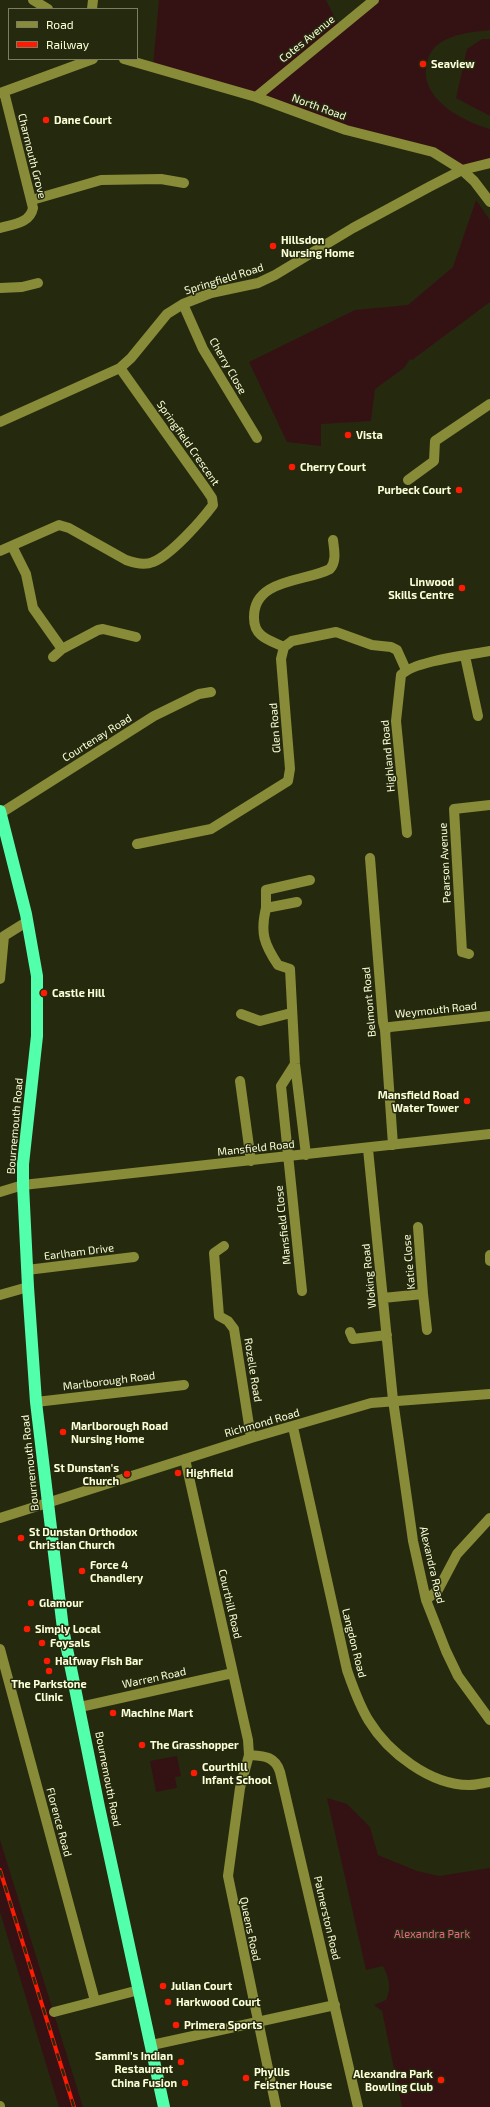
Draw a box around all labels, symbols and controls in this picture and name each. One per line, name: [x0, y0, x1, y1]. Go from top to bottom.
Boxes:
legend: [8, 8, 138, 60]
street label: Cotes Avenue: [277, 13, 337, 65]
text: Road: [46, 17, 74, 31]
text: Railway: [46, 37, 89, 51]
place label: Seaview: [431, 57, 475, 71]
marker: Seaview: [418, 59, 428, 69]
street label: North Road: [290, 91, 348, 123]
street label: Charmouth Grove: [15, 112, 49, 200]
place label: Dane Court: [54, 113, 112, 127]
marker: Dane Court: [41, 115, 51, 125]
place label: Hillsdon Nursing Home: [281, 233, 354, 259]
marker: Hillsdon Nursing Home: [268, 241, 278, 251]
street label: Springfield Road: [183, 261, 265, 297]
street label: Cherry Close: [207, 335, 249, 397]
street label: Springfield Crescent: [154, 398, 222, 488]
place label: Vista: [356, 428, 383, 442]
marker: Vista: [343, 430, 353, 440]
place label: Cherry Court: [300, 460, 366, 474]
marker: Cherry Court: [287, 462, 297, 472]
place label: Purbeck Court: [377, 483, 451, 497]
marker: Purbeck Court: [454, 485, 464, 495]
place label: Linwood Skills Centre: [388, 575, 454, 601]
marker: Linwood Skills Centre: [457, 583, 467, 593]
street label: Glen Road: [267, 702, 283, 754]
street label: Courtenay Road: [60, 711, 134, 765]
street label: Highland Road: [378, 719, 398, 793]
street label: Pearson Avenue: [436, 823, 454, 903]
street label: Belmont Road: [359, 966, 379, 1038]
place label: Castle Hill: [52, 986, 105, 1000]
marker: Castle Hill: [39, 988, 49, 998]
street label: Weymouth Road: [394, 999, 478, 1021]
street label: Bournemouth Road: [4, 1077, 26, 1175]
place label: Mansfield Road Water Tower: [378, 1088, 459, 1114]
marker: Mansfield Road Water Tower: [462, 1096, 472, 1106]
street label: Mansfield Road: [217, 1137, 295, 1159]
street label: Mansfield Close: [272, 1185, 294, 1265]
street label: Katie Close: [400, 1234, 418, 1290]
street label: Earlham Drive: [43, 1241, 115, 1263]
street label: Woking Road: [359, 1243, 379, 1309]
street label: Rozelle Road: [241, 1337, 265, 1403]
street label: Marlborough Road: [62, 1369, 156, 1393]
street label: Richmond Road: [223, 1406, 301, 1440]
street label: Bournemouth Road: [18, 1414, 42, 1512]
place label: Marlborough Road Nursing Home: [71, 1419, 168, 1445]
marker: Marlborough Road Nursing Home: [58, 1427, 68, 1437]
place label: St Dunstan's Church: [54, 1461, 119, 1487]
place label: Highfield: [186, 1466, 233, 1480]
marker: Highfield: [173, 1468, 183, 1478]
marker: St Dunstan's Church: [122, 1469, 132, 1479]
place label: St Dunstan Orthodox Christian Church: [29, 1525, 138, 1551]
street label: Alexandra Road: [417, 1525, 447, 1605]
marker: St Dunstan Orthodox Christian Church: [16, 1533, 26, 1543]
place label: Force 4 Chandlery: [90, 1558, 143, 1584]
marker: Force 4 Chandlery: [77, 1566, 87, 1576]
street label: Courthill Road: [216, 1568, 244, 1640]
place label: Glamour: [39, 1596, 83, 1610]
marker: Glamour: [26, 1598, 36, 1608]
street label: Langdon Road: [339, 1607, 369, 1679]
place label: Simply Local: [35, 1622, 101, 1636]
marker: Simply Local: [22, 1624, 32, 1634]
place label: Foysals: [50, 1636, 90, 1650]
marker: Foysals: [37, 1638, 47, 1648]
place label: Halfway Fish Bar: [55, 1654, 143, 1668]
marker: Halfway Fish Bar: [42, 1656, 52, 1666]
street label: Warren Road: [121, 1665, 187, 1691]
marker: The Parkstone Clinic: [44, 1666, 54, 1676]
place label: The Parkstone Clinic: [11, 1677, 87, 1703]
place label: Machine Mart: [121, 1706, 193, 1720]
marker: Machine Mart: [108, 1708, 118, 1718]
street label: Bournemouth Road: [92, 1730, 124, 1828]
place label: The Grasshopper: [150, 1738, 239, 1752]
marker: The Grasshopper: [137, 1740, 147, 1750]
place label: Courthill Infant School: [202, 1760, 271, 1786]
marker: Courthill Infant School: [189, 1768, 199, 1778]
street label: Florence Road: [43, 1786, 75, 1858]
street label: Palmerston Road: [311, 1875, 343, 1961]
street label: Queens Road: [237, 1896, 263, 1962]
park label: Alexandra Park: [394, 1927, 470, 1941]
place label: Julian Court: [171, 1979, 232, 1993]
marker: Julian Court: [158, 1981, 168, 1991]
place label: Harkwood Court: [176, 1995, 261, 2009]
marker: Harkwood Court: [163, 1997, 173, 2007]
place label: Primera Sports: [184, 2018, 262, 2032]
marker: Primera Sports: [171, 2020, 181, 2030]
place label: Sammi's Indian Restaurant: [95, 2049, 173, 2075]
marker: Sammi's Indian Restaurant: [176, 2057, 186, 2067]
place label: Phyllis Feistner House: [254, 2065, 332, 2091]
place label: Alexandra Park Bowling Club: [353, 2067, 433, 2093]
marker: Phyllis Feistner House: [241, 2073, 251, 2083]
marker: Alexandra Park Bowling Club: [436, 2075, 446, 2085]
place label: China Fusion: [111, 2076, 177, 2090]
marker: China Fusion: [180, 2078, 190, 2088]

